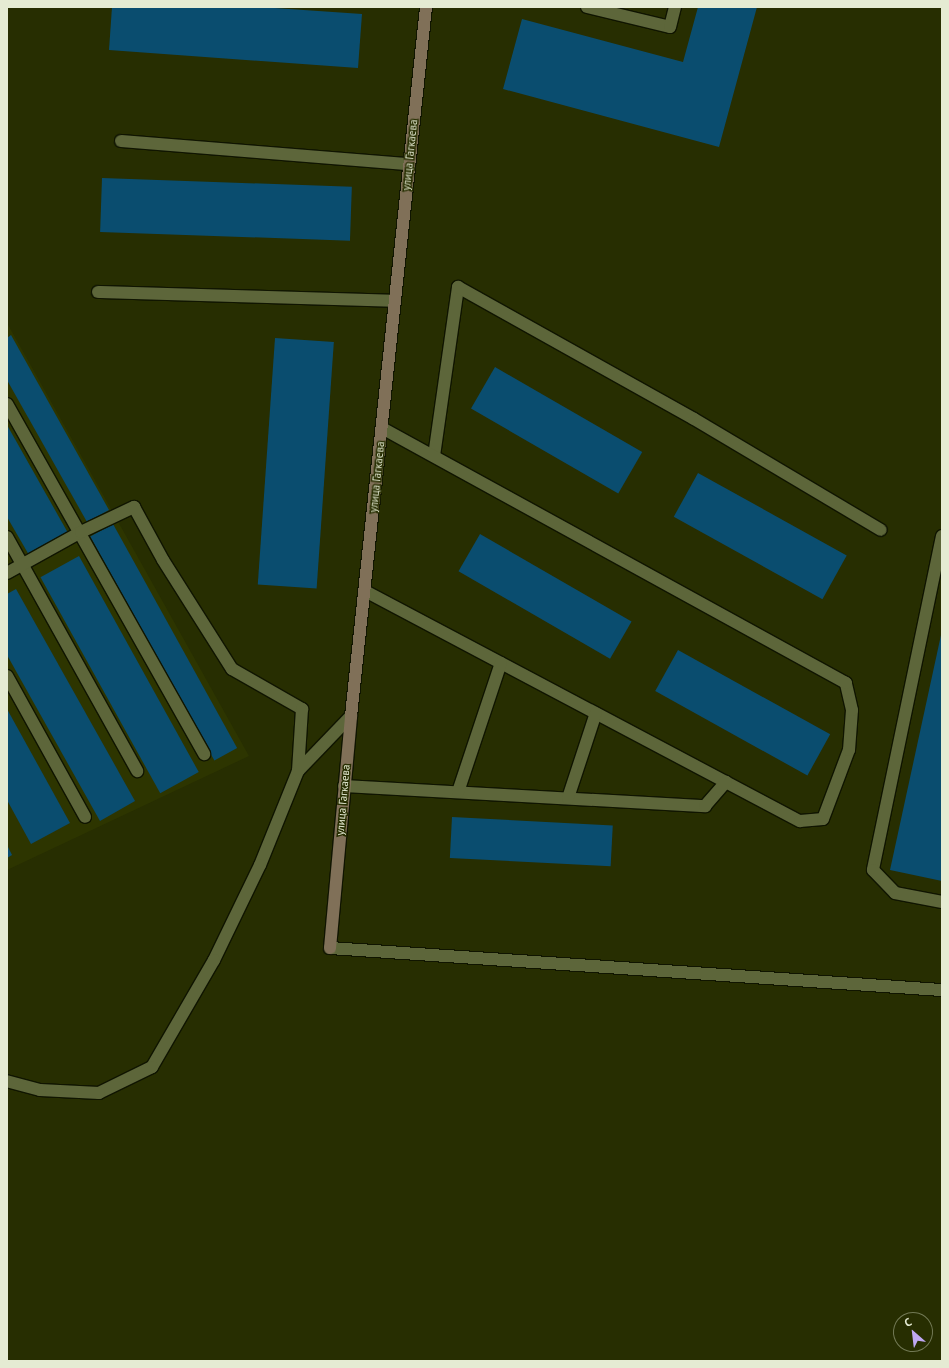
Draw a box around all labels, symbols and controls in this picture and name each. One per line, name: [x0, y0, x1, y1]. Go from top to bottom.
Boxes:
street label: улица Гагкаева: [400, 119, 420, 191]
street label: улица Гагкаева: [367, 441, 387, 513]
street label: улица Гагкаева: [333, 764, 353, 836]
north arrow: [893, 1312, 933, 1352]
text: С: [902, 1315, 914, 1330]

